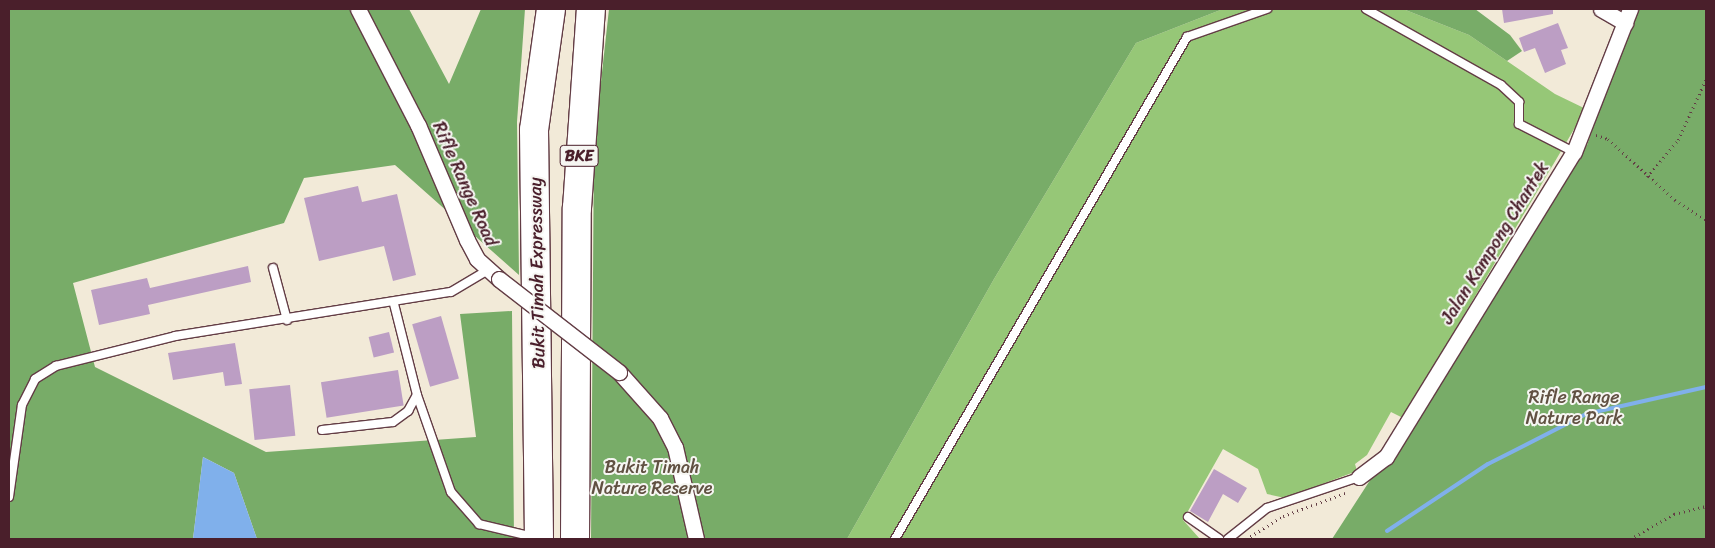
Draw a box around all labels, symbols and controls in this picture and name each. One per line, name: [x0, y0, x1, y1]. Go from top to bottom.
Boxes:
street label: Rifle Range Road: [428, 118, 502, 250]
road number: BKE: [559, 142, 599, 170]
street label: Jalan Kampong Chantek: [1436, 158, 1554, 328]
street label: Bukit Timah Expressway: [525, 176, 549, 370]
park label: Rifle Range Nature Park: [1526, 387, 1622, 429]
park label: Bukit Timah Nature Reserve: [591, 457, 713, 499]

